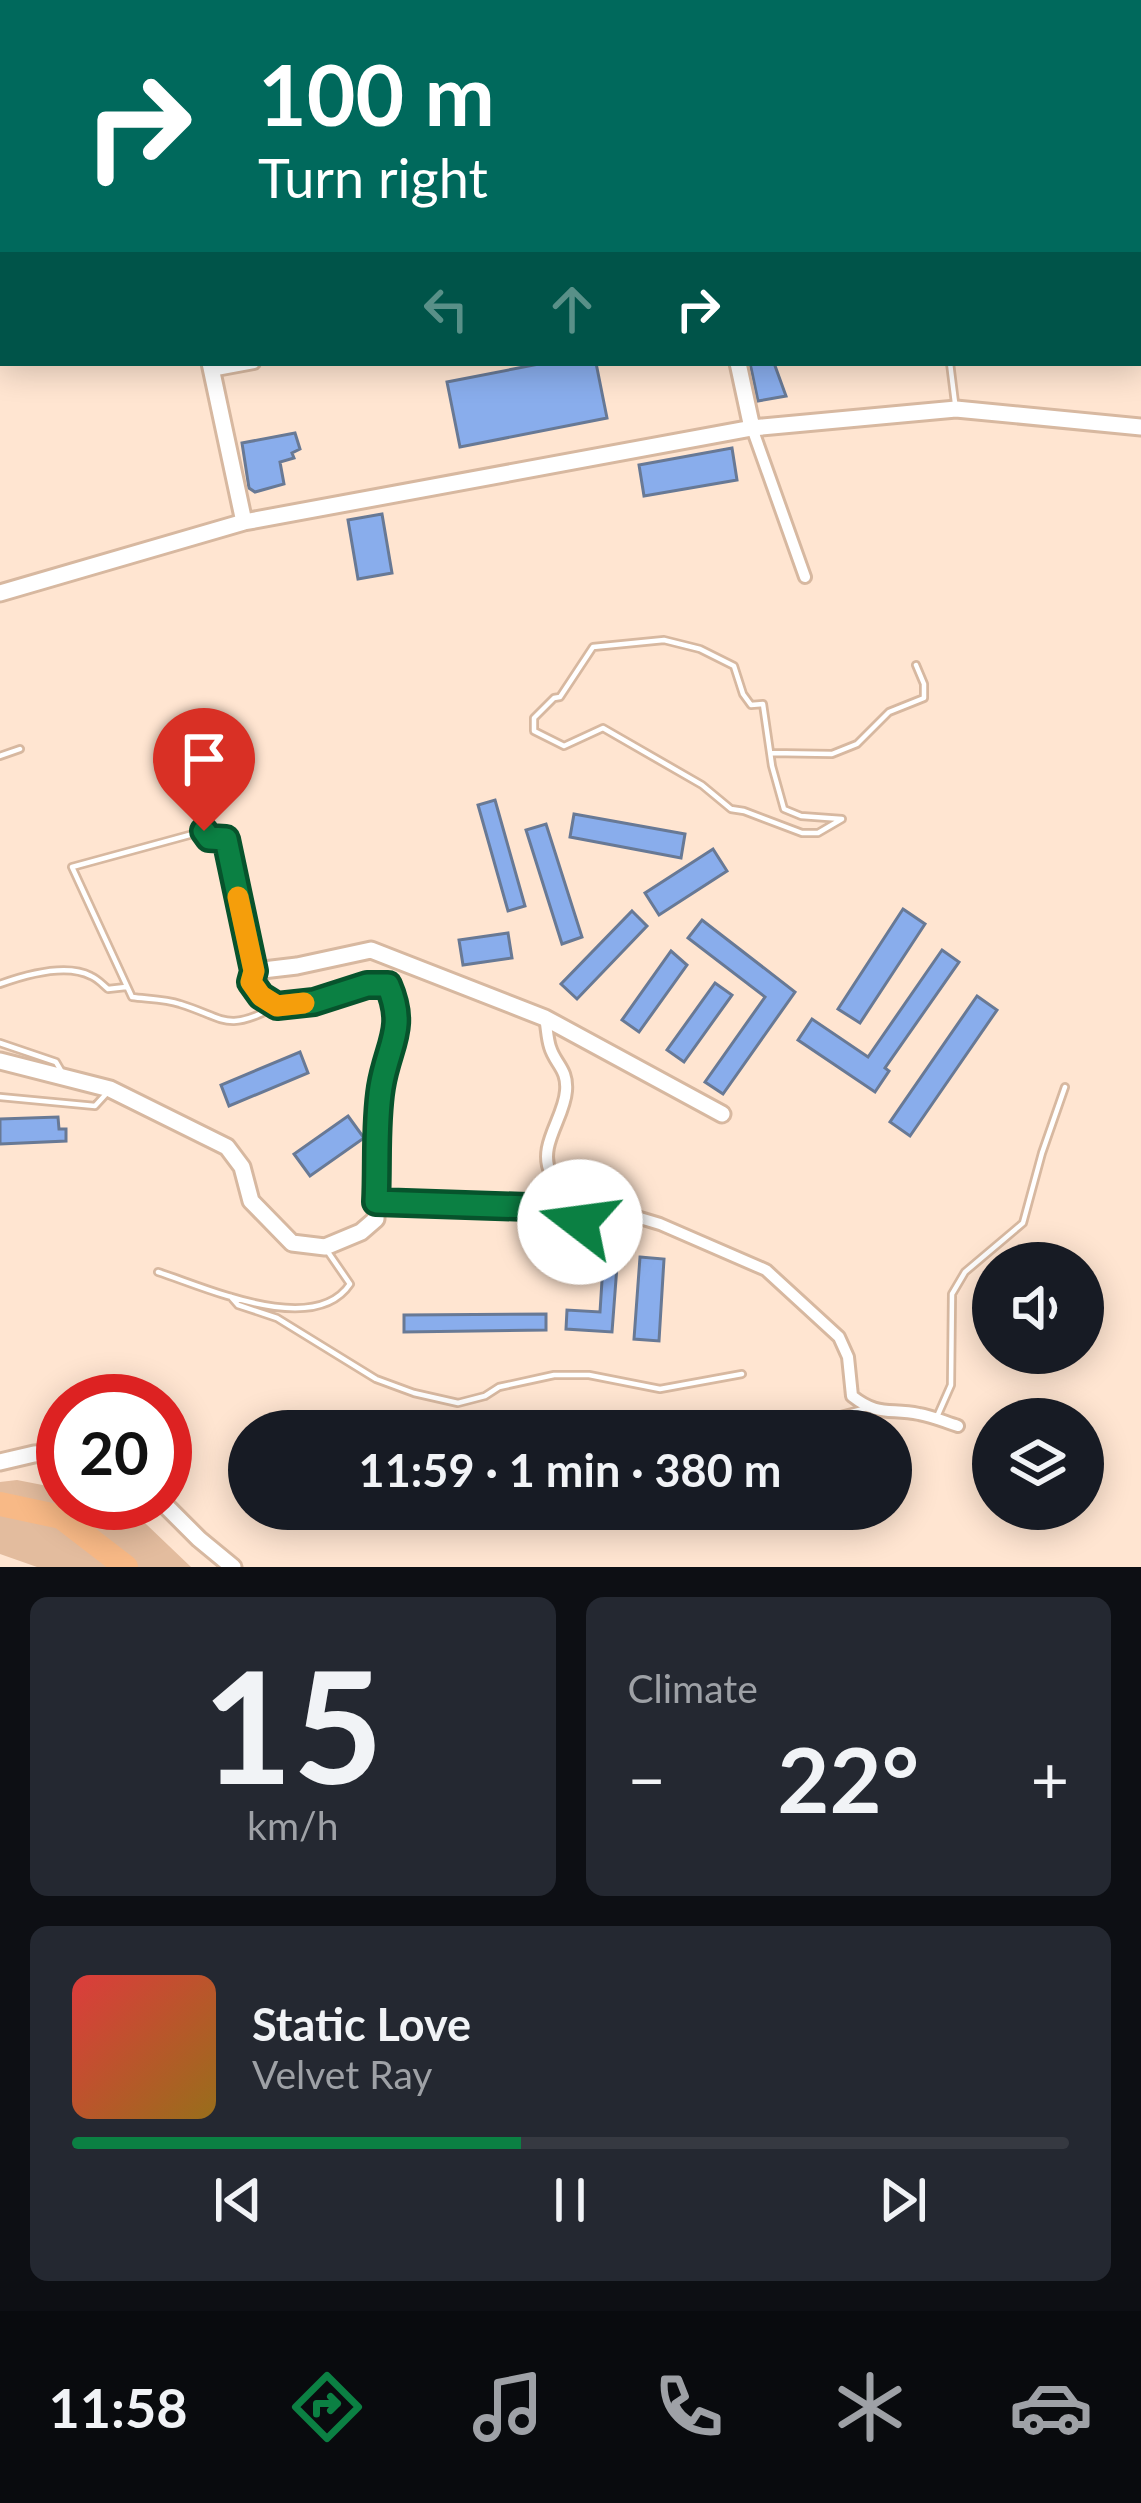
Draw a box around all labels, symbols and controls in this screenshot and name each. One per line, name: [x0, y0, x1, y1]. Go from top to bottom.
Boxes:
text: 100 m: [258, 43, 495, 144]
icon: right: [60, 48, 216, 204]
text: Turn right: [258, 145, 488, 210]
icon: left: [413, 276, 479, 342]
icon: ahead: [539, 276, 605, 342]
icon: right: [665, 276, 731, 342]
pin: [153, 708, 255, 831]
icon: arrive: [171, 726, 237, 792]
position arrow: [517, 1159, 643, 1285]
map controls: [972, 1242, 1104, 1530]
button: sound: [972, 1242, 1104, 1374]
speed limit sign: 20: [36, 1374, 192, 1530]
button: layers: [972, 1398, 1104, 1530]
text: 11:59 · 1 min · 380 m: [359, 1443, 781, 1497]
text: 15: [202, 1630, 383, 1817]
text: Climate: [628, 1665, 758, 1711]
text: 22°: [777, 1724, 919, 1832]
text: −: [628, 1739, 666, 1818]
text: +: [1031, 1739, 1069, 1818]
text: km/h: [247, 1802, 338, 1848]
text: Static Love: [252, 1997, 471, 2051]
text: Velvet Ray: [252, 2051, 432, 2097]
icon: previous: [205, 2167, 271, 2233]
icon: pause: [537, 2167, 603, 2233]
icon: next: [870, 2167, 936, 2233]
icon: directions: [285, 2365, 369, 2449]
icon: music: [466, 2365, 550, 2449]
icon: phone: [647, 2365, 731, 2449]
icon: climate: [828, 2365, 912, 2449]
icon: car: [1009, 2365, 1093, 2449]
text: 11:58: [48, 2375, 188, 2440]

